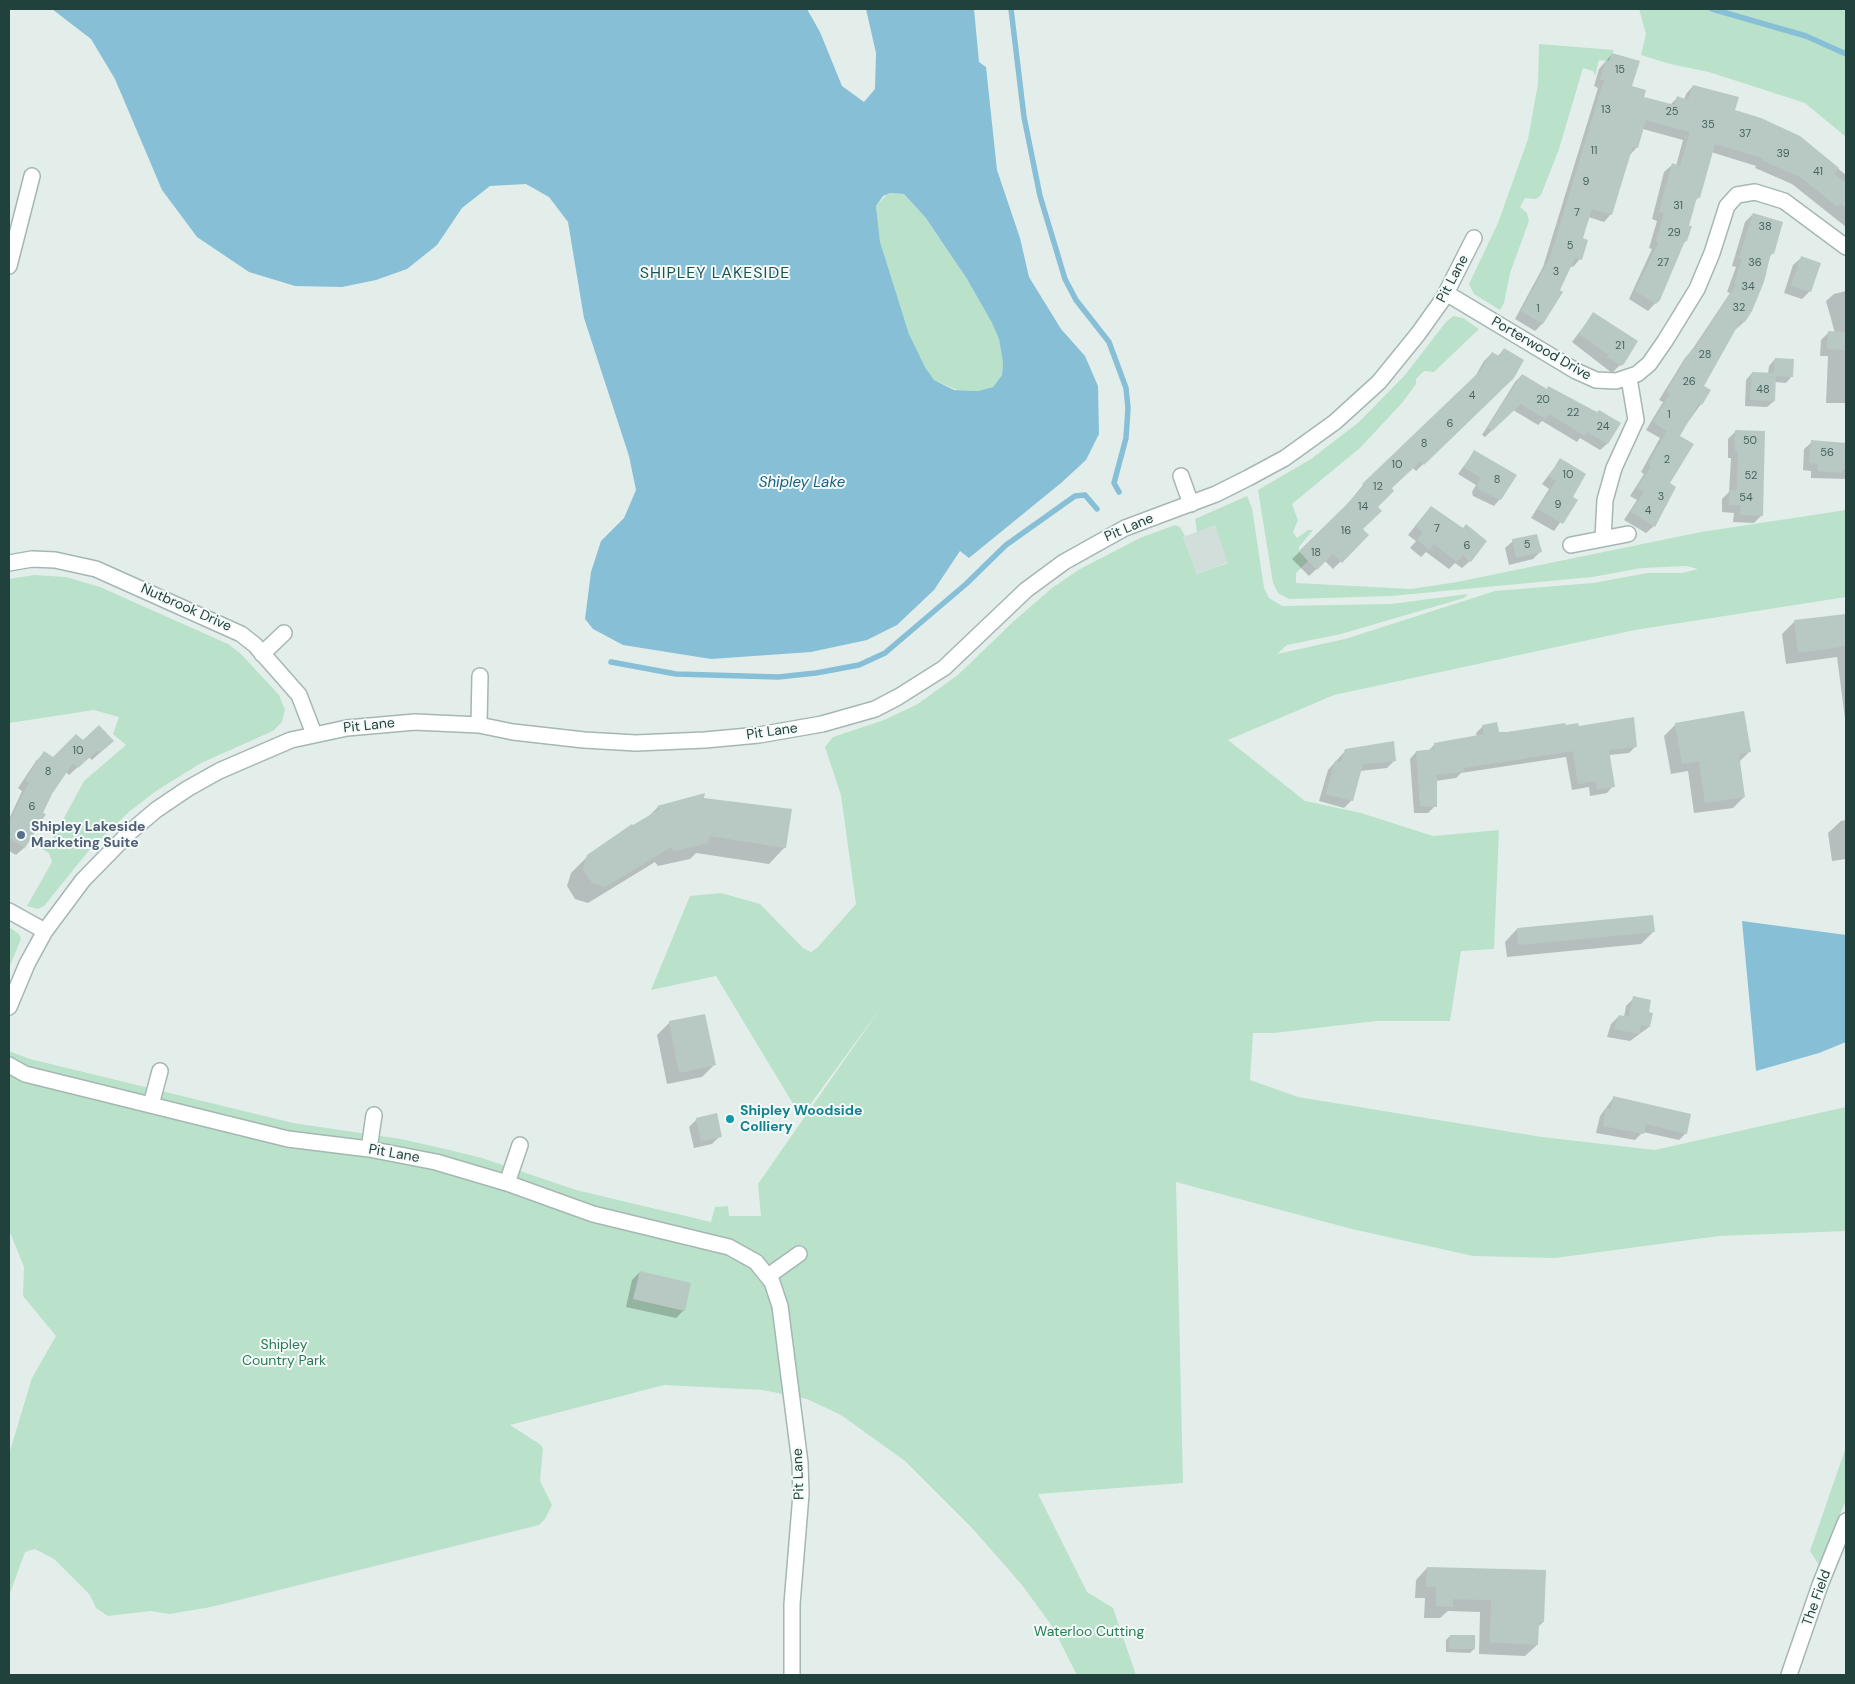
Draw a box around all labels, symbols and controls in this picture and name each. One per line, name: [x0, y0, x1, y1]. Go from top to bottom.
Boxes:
house number: 15: [1615, 63, 1625, 77]
house number: 13: [1601, 103, 1611, 117]
house number: 25: [1665, 105, 1679, 119]
house number: 35: [1701, 118, 1715, 132]
house number: 37: [1739, 127, 1751, 141]
house number: 11: [1591, 144, 1597, 158]
house number: 39: [1776, 147, 1790, 161]
house number: 41: [1813, 165, 1823, 179]
house number: 9: [1583, 175, 1589, 189]
house number: 31: [1673, 199, 1683, 213]
house number: 7: [1574, 206, 1580, 220]
house number: 38: [1758, 220, 1772, 234]
house number: 29: [1667, 226, 1681, 240]
house number: 5: [1567, 239, 1573, 253]
street label: Pit Lane: [1433, 252, 1473, 306]
house number: 27: [1657, 256, 1669, 270]
house number: 36: [1748, 256, 1762, 270]
district label: SHIPLEY LAKESIDE: [638, 264, 792, 284]
house number: 3: [1553, 265, 1559, 279]
house number: 34: [1741, 280, 1755, 294]
house number: 32: [1733, 301, 1745, 315]
house number: 1: [1536, 302, 1540, 316]
street label: Porterwood Drive: [1488, 314, 1594, 384]
house number: 21: [1615, 339, 1625, 353]
house number: 28: [1699, 348, 1711, 362]
house number: 26: [1682, 375, 1696, 389]
house number: 48: [1756, 383, 1770, 397]
house number: 4: [1469, 389, 1475, 403]
house number: 20: [1536, 393, 1550, 407]
house number: 22: [1567, 406, 1579, 420]
house number: 1: [1667, 408, 1671, 422]
house number: 6: [1447, 417, 1453, 431]
house number: 24: [1597, 420, 1609, 434]
house number: 50: [1743, 434, 1757, 448]
house number: 8: [1421, 437, 1427, 451]
house number: 56: [1820, 446, 1834, 460]
house number: 2: [1664, 453, 1670, 467]
house number: 10: [1392, 458, 1402, 472]
house number: 10: [1563, 468, 1573, 482]
house number: 52: [1745, 469, 1757, 483]
house number: 8: [1494, 473, 1500, 487]
water label: Shipley Lake: [759, 474, 845, 492]
house number: 12: [1373, 480, 1383, 494]
house number: 3: [1658, 490, 1664, 504]
house number: 54: [1739, 491, 1753, 505]
house number: 9: [1555, 498, 1561, 512]
house number: 14: [1358, 500, 1368, 514]
house number: 4: [1645, 504, 1651, 518]
street label: Pit Lane: [1102, 510, 1156, 546]
house number: 7: [1434, 522, 1440, 536]
house number: 16: [1341, 524, 1351, 538]
house number: 5: [1524, 538, 1530, 552]
house number: 6: [1464, 539, 1470, 553]
house number: 18: [1311, 546, 1321, 560]
street label: Nutbrook Drive: [138, 581, 234, 635]
street label: Pit Lane: [342, 715, 396, 737]
street label: Pit Lane: [745, 720, 799, 744]
house number: 10: [73, 744, 83, 758]
house number: 8: [45, 765, 51, 779]
house number: 6: [29, 800, 35, 814]
place label: Shipley Lakeside Marketing Suite: [31, 819, 146, 852]
marker: Shipley Lakeside Marketing Suite: [15, 829, 27, 841]
place label: Shipley Woodside Colliery: [740, 1103, 862, 1136]
marker: Shipley Woodside Colliery: [724, 1113, 736, 1125]
street label: Pit Lane: [367, 1141, 421, 1167]
park label: Shipley Country Park: [242, 1337, 326, 1370]
street label: Pit Lane: [790, 1448, 808, 1500]
street label: The Field: [1799, 1568, 1835, 1628]
park label: Waterloo Cutting: [1034, 1624, 1144, 1640]

